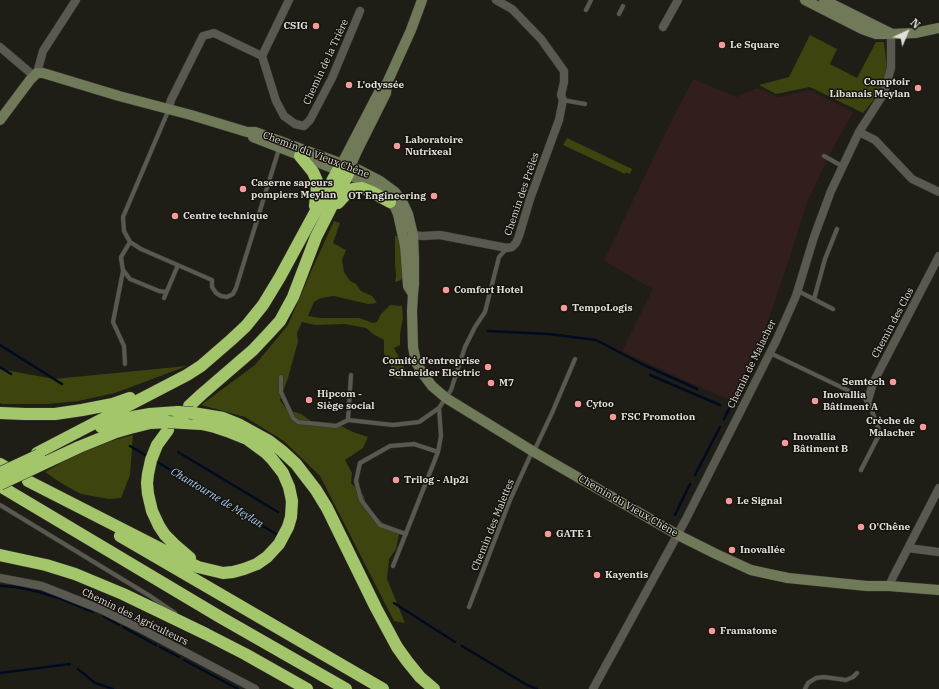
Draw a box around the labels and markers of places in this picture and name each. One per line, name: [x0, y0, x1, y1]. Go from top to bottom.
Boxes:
place label: CSIG: [283, 20, 308, 32]
marker: CSIG: [311, 21, 321, 31]
place label: Le Square: [730, 39, 779, 51]
marker: Le Square: [717, 40, 727, 50]
place label: Comptoir Libanais Meylan: [829, 76, 910, 100]
place label: L'odyssée: [357, 79, 404, 91]
marker: L'odyssée: [344, 80, 354, 90]
marker: Comptoir Libanais Meylan: [913, 83, 923, 93]
place label: Laboratoire Nutrixeal: [405, 134, 463, 158]
marker: Laboratoire Nutrixeal: [392, 141, 402, 151]
place label: Caserne sapeurs pompiers Meylan: [251, 177, 336, 200]
marker: Caserne sapeurs pompiers Meylan: [238, 184, 248, 194]
place label: OT Engineering: [348, 190, 426, 202]
marker: OT Engineering: [429, 191, 439, 201]
place label: Centre technique: [183, 210, 268, 222]
marker: Centre technique: [170, 211, 180, 221]
place label: Comfort Hotel: [454, 284, 523, 296]
marker: Comfort Hotel: [441, 285, 451, 295]
place label: TempoLogis: [572, 302, 632, 314]
marker: TempoLogis: [559, 303, 569, 313]
place label: Comité d'entreprise Schneider Electric: [382, 355, 480, 378]
marker: Comité d'entreprise Schneider Electric: [483, 362, 493, 372]
place label: Semtech: [842, 376, 885, 388]
place label: M7: [499, 377, 514, 389]
marker: Semtech: [888, 377, 898, 387]
marker: M7: [486, 378, 496, 388]
place label: Hipcom - Siège social: [317, 388, 375, 412]
place label: Inovallia Bâtiment A: [823, 389, 878, 412]
marker: Hipcom - Siège social: [304, 395, 314, 405]
marker: Inovallia Bâtiment A: [810, 396, 820, 406]
place label: Cytoo: [586, 398, 614, 410]
marker: Cytoo: [573, 399, 583, 409]
place label: FSC Promotion: [621, 411, 695, 423]
marker: FSC Promotion: [608, 412, 618, 422]
place label: Crèche de Malacher: [866, 415, 915, 438]
marker: Crèche de Malacher: [918, 422, 928, 432]
place label: Inovallia Bâtiment B: [793, 431, 848, 454]
marker: Inovallia Bâtiment B: [780, 438, 790, 448]
place label: Trilog - Alp2i: [404, 474, 469, 486]
marker: Trilog - Alp2i: [391, 475, 401, 485]
place label: Le Signal: [737, 495, 782, 507]
marker: Le Signal: [724, 496, 734, 506]
place label: O'Chêne: [869, 521, 910, 533]
marker: O'Chêne: [856, 522, 866, 532]
place label: GATE 1: [556, 528, 592, 540]
marker: GATE 1: [543, 529, 553, 539]
place label: Inovallée: [740, 544, 785, 556]
marker: Inovallée: [727, 545, 737, 555]
place label: Kayentis: [605, 569, 648, 581]
marker: Kayentis: [592, 570, 602, 580]
place label: Framatome: [720, 625, 777, 637]
marker: Framatome: [707, 626, 717, 636]

